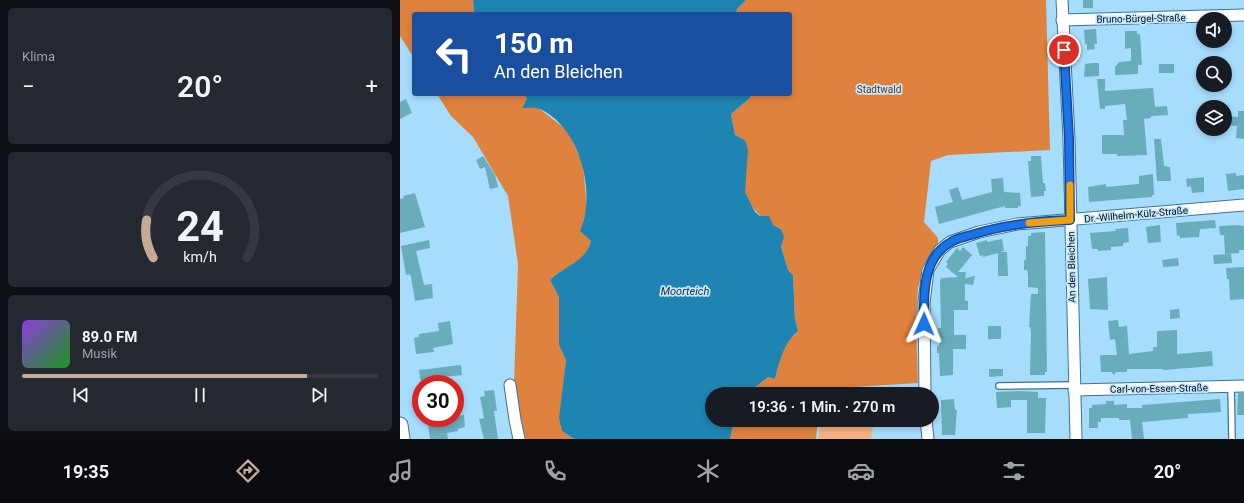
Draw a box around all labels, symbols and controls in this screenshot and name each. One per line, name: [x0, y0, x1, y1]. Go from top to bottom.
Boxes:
street label: Bruno-Bürgel-Straße: [1096, 12, 1186, 25]
map controls: [1196, 12, 1232, 136]
button: sound: [1196, 12, 1232, 48]
text: 150 m: [494, 27, 573, 60]
icon: left: [428, 28, 480, 80]
pin: [1047, 33, 1081, 67]
icon: arrive: [1053, 39, 1075, 61]
text: Klima: [22, 49, 55, 64]
button: search: [1196, 56, 1232, 92]
text: An den Bleichen: [494, 61, 623, 82]
text: 20°: [177, 69, 223, 104]
text: −: [22, 74, 35, 99]
text: +: [366, 74, 378, 99]
park label: Stadtwald: [857, 84, 901, 95]
button: layers: [1196, 100, 1232, 136]
text: 24: [176, 201, 224, 250]
street label: Dr.-Wilhelm-Külz-Straße: [1084, 204, 1188, 225]
street label: An den Bleichen: [1065, 231, 1078, 303]
text: km/h: [183, 248, 217, 264]
water label: Moorteich: [661, 285, 709, 298]
position arrow: [903, 303, 945, 345]
text: 89.0 FM: [82, 328, 137, 346]
text: Musik: [82, 346, 117, 361]
speed limit sign: 30: [412, 375, 464, 427]
street label: Carl-von-Essen-Straße: [1110, 382, 1208, 395]
icon: previous: [70, 384, 92, 406]
icon: pause: [189, 384, 211, 406]
icon: next: [308, 384, 330, 406]
text: 19:36 · 1 Min. · 270 m: [749, 398, 895, 416]
icon: directions: [234, 457, 262, 485]
icon: music: [387, 457, 415, 485]
icon: phone: [541, 457, 569, 485]
icon: climate: [694, 457, 722, 485]
icon: car: [847, 457, 875, 485]
icon: filters: [1000, 457, 1028, 485]
text: 19:35: [63, 461, 109, 482]
text: 20°: [1154, 461, 1181, 482]

